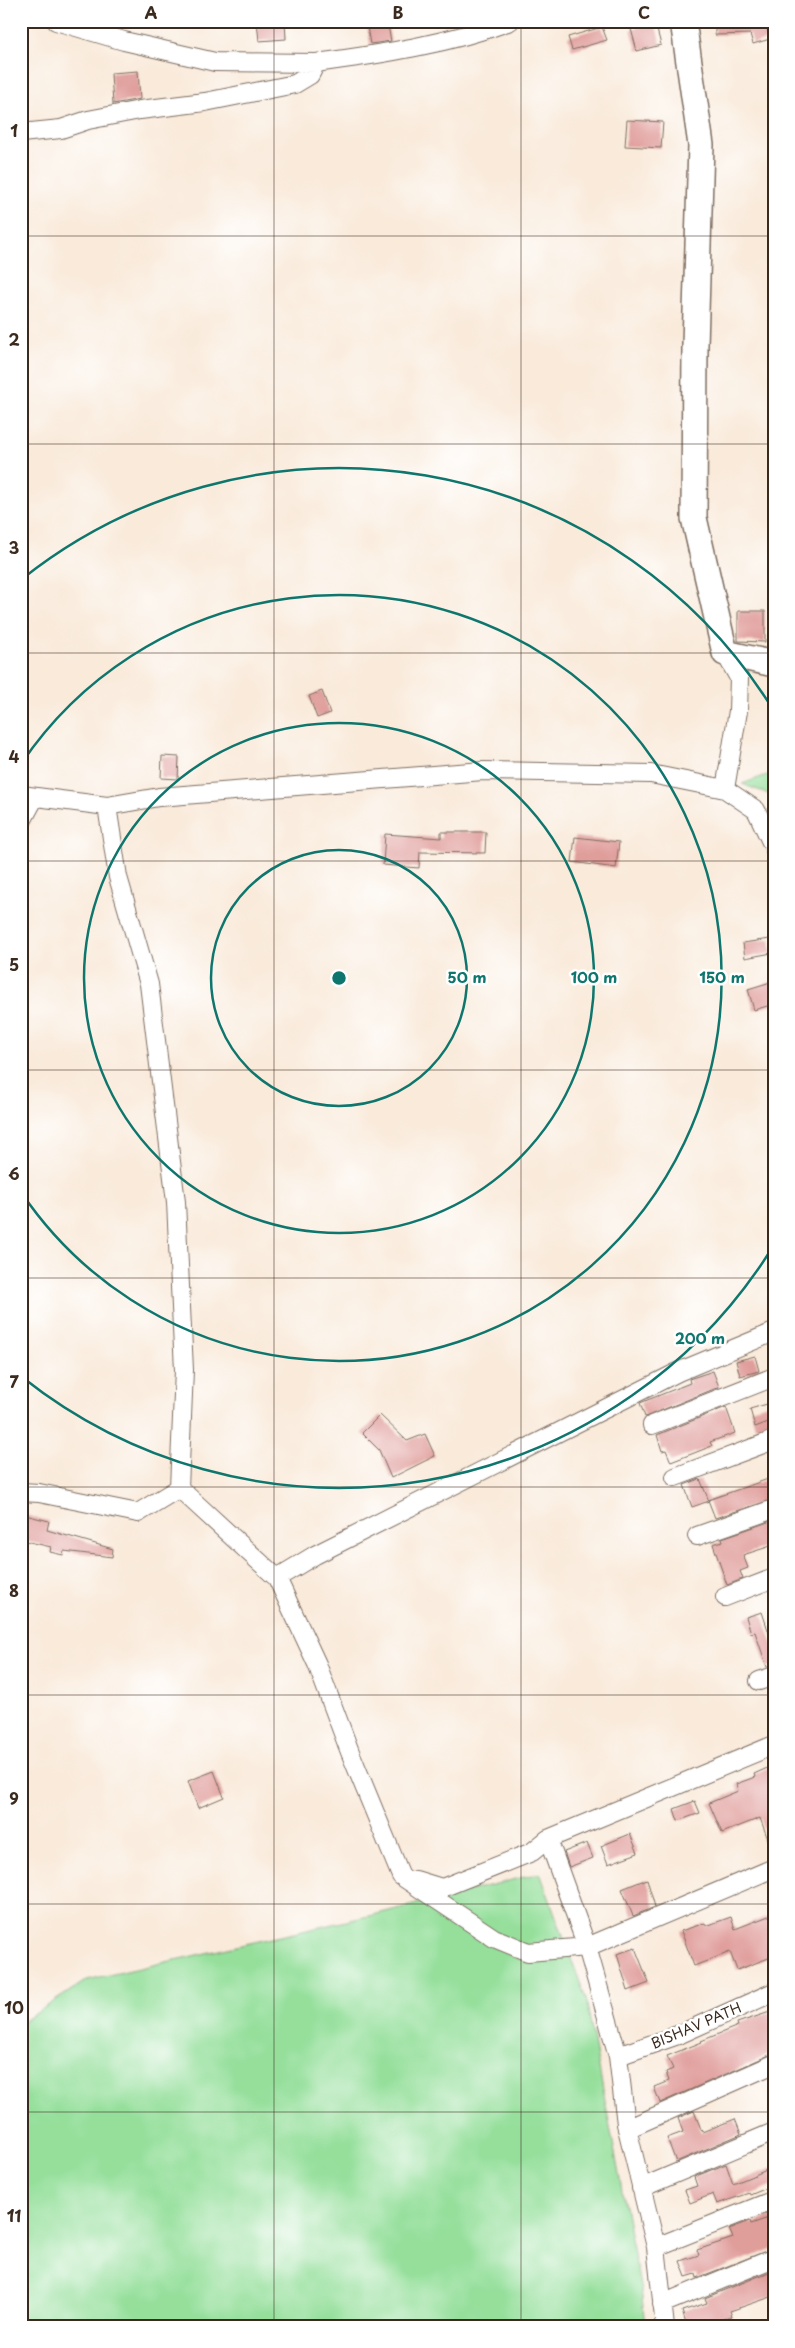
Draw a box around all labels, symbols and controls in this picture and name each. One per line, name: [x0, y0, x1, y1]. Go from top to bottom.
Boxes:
text: A: [145, 0, 158, 24]
text: B: [393, 0, 404, 24]
text: C: [638, 0, 650, 24]
text: 1: [10, 118, 18, 142]
text: 2: [8, 327, 20, 351]
text: 3: [9, 535, 19, 559]
text: 4: [9, 744, 20, 768]
text: 5: [9, 952, 19, 976]
text: 50 m: [448, 965, 486, 988]
text: 100 m: [571, 965, 617, 988]
text: 150 m: [699, 965, 745, 988]
centre of rings: [330, 969, 348, 987]
text: 6: [8, 1161, 20, 1185]
text: 200 m: [675, 1326, 725, 1349]
text: 7: [9, 1369, 19, 1393]
text: 8: [9, 1578, 19, 1602]
text: 9: [9, 1786, 19, 1810]
text: 10: [4, 1995, 24, 2019]
street label: BISHAV PATH: [647, 1996, 745, 2054]
text: 11: [7, 2203, 21, 2227]

